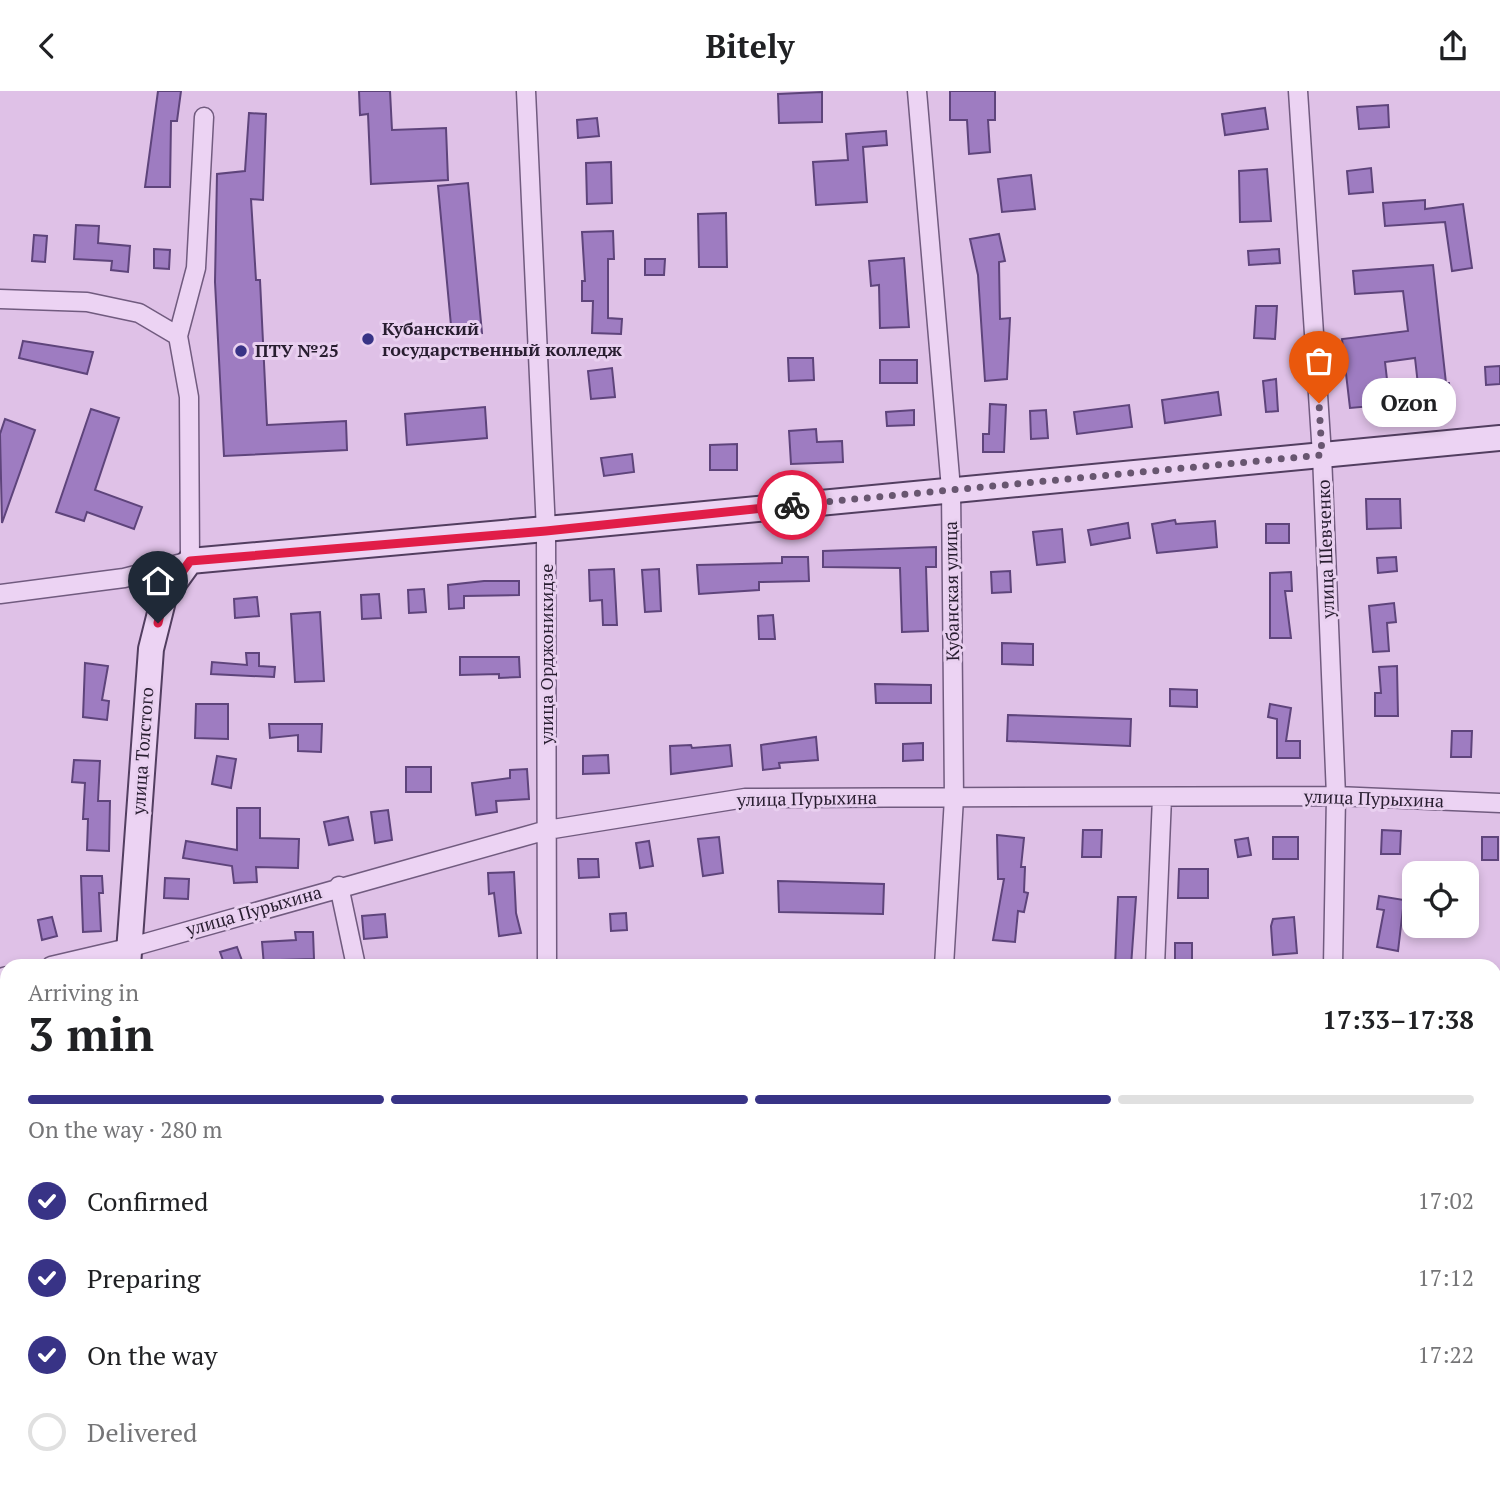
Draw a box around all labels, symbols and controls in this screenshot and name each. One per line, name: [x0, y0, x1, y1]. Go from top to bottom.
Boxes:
text: Bitely: [706, 25, 794, 67]
icon: back: [28, 27, 66, 65]
icon: share: [1434, 27, 1472, 65]
place label: Кубанский государственный колледж: [382, 316, 622, 361]
marker: Кубанский государственный колледж: [360, 331, 376, 347]
pin: [1289, 331, 1349, 403]
place label: ПТУ №25: [255, 338, 339, 362]
icon: bag: [1300, 342, 1338, 380]
marker: ПТУ №25: [233, 343, 249, 359]
callout: Ozon: [1361, 379, 1456, 427]
text: Ozon: [1381, 387, 1437, 418]
courier: [757, 470, 827, 540]
street label: улица Шевченко: [1311, 479, 1339, 620]
icon: bike: [773, 486, 811, 524]
street label: Кубанская улица: [938, 521, 964, 661]
pin: [128, 551, 188, 623]
icon: home: [139, 562, 177, 600]
street label: улица Орджоникидзе: [534, 564, 558, 745]
street label: улица Толстого: [125, 686, 158, 817]
street label: улица Пурыхина: [1303, 784, 1444, 812]
street label: улица Пурыхина: [736, 785, 877, 811]
map controls: [1402, 861, 1479, 938]
button: locate: [1402, 861, 1479, 938]
street label: улица Пурыхина: [182, 879, 324, 941]
text: Arriving in: [28, 977, 139, 1008]
text: 17:33–17:38: [1322, 1002, 1474, 1036]
text: 3 min: [28, 1003, 154, 1064]
text: On the way · 280 m: [28, 1114, 222, 1145]
icon: check: [28, 1182, 66, 1220]
text: Confirmed: [87, 1184, 208, 1218]
text: 17:02: [1417, 1185, 1474, 1216]
icon: check: [28, 1259, 66, 1297]
text: Preparing: [87, 1261, 200, 1295]
text: 17:12: [1417, 1262, 1474, 1293]
icon: check: [28, 1336, 66, 1374]
text: On the way: [87, 1338, 218, 1372]
text: 17:22: [1417, 1339, 1474, 1370]
text: Delivered: [87, 1415, 197, 1449]

